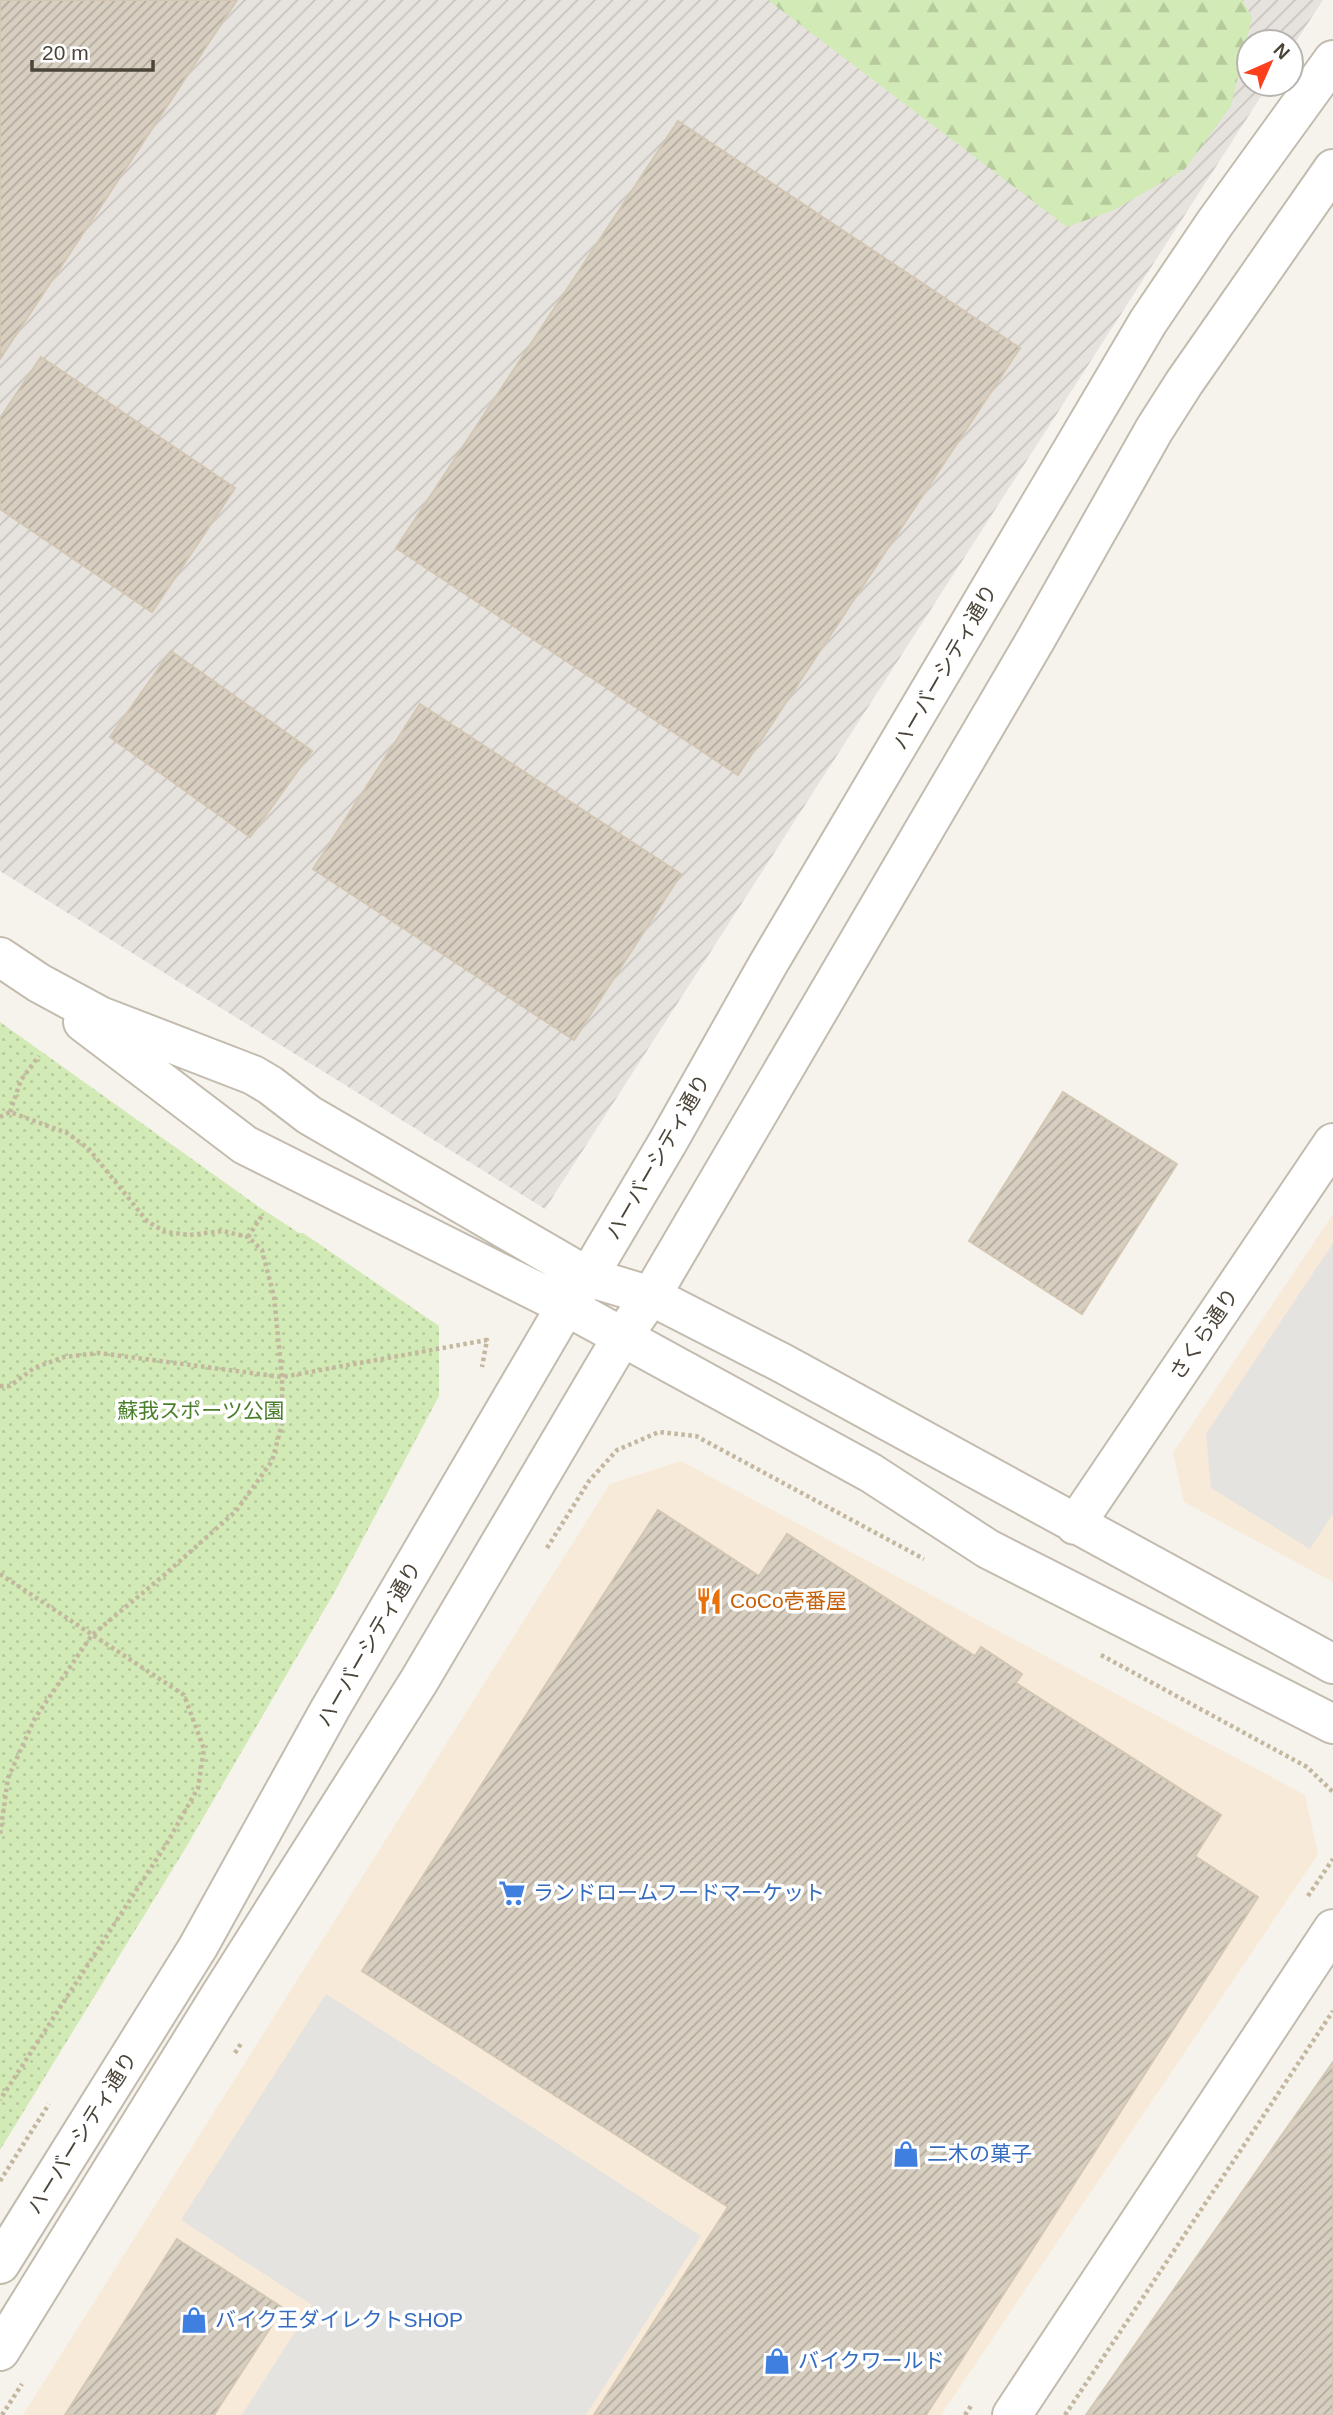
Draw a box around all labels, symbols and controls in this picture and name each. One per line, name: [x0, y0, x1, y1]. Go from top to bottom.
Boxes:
scale bar: [32, 28, 152, 72]
north arrow: [1235, 28, 1305, 98]
text: N: [1269, 39, 1294, 64]
text: 20 m: [42, 41, 89, 64]
street label: ハーバーシティ通り: [888, 580, 1001, 754]
street label: ハーバーシティ通り: [601, 1070, 714, 1244]
street label: さくら通り: [1165, 1284, 1242, 1384]
park label: 蘇我スポーツ公園: [117, 1399, 285, 1422]
street label: ハーバーシティ通り: [312, 1557, 425, 1731]
restaurant icon: CoCo壱番屋: [694, 1586, 724, 1616]
place label: CoCo壱番屋: [730, 1589, 847, 1612]
supermarket icon: ランドロームフードマーケット: [497, 1878, 527, 1908]
place label: ランドロームフードマーケット: [533, 1881, 825, 1904]
street label: ハーバーシティ通り: [22, 2047, 141, 2218]
shop icon: 二木の菓子: [891, 2139, 921, 2169]
place label: 二木の菓子: [927, 2142, 1032, 2165]
shop icon: バイク王ダイレクトSHOP: [179, 2305, 209, 2335]
place label: バイク王ダイレクトSHOP: [215, 2308, 463, 2331]
shop icon: バイクワールド: [762, 2346, 792, 2376]
place label: バイクワールド: [798, 2349, 945, 2372]

